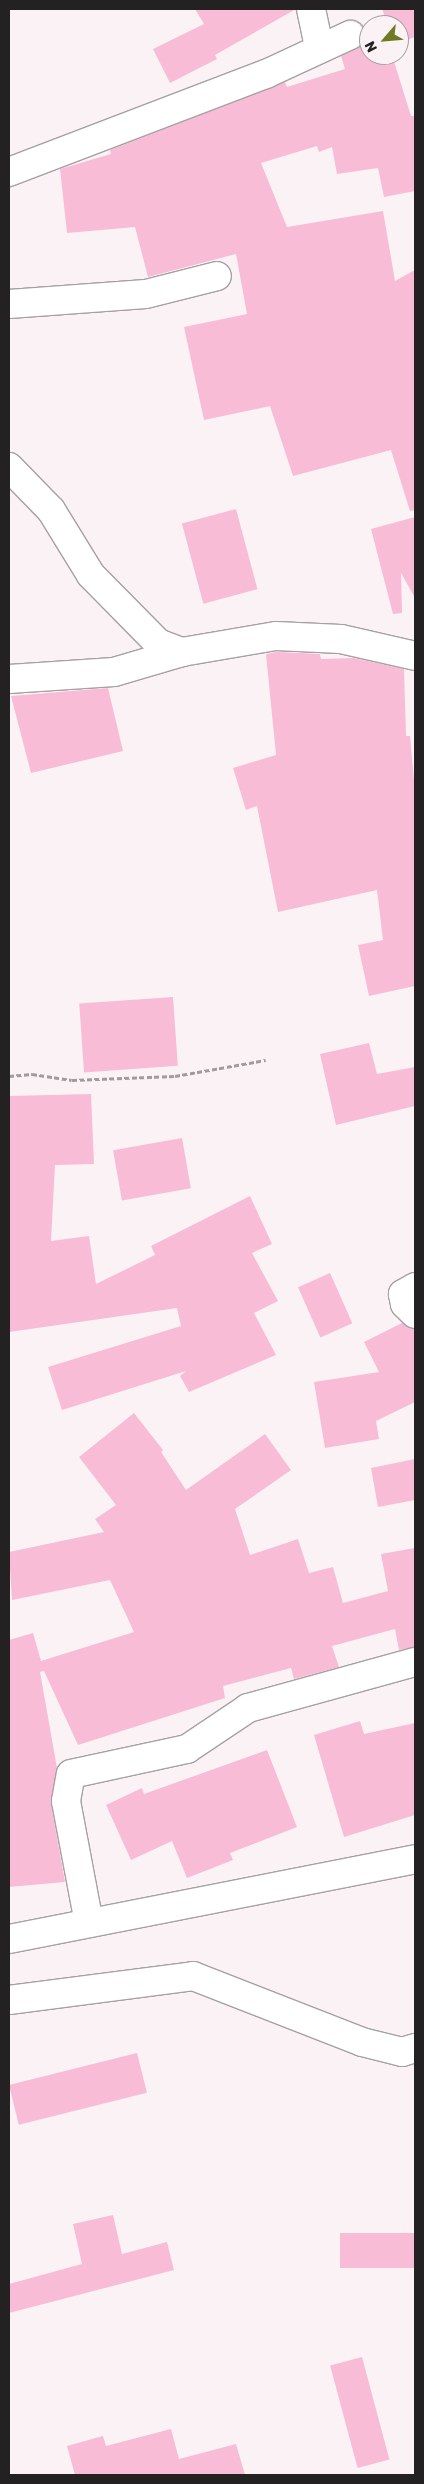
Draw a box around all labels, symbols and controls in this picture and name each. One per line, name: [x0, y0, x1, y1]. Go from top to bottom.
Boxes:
north arrow: [359, 15, 409, 65]
text: N: [361, 38, 381, 55]

